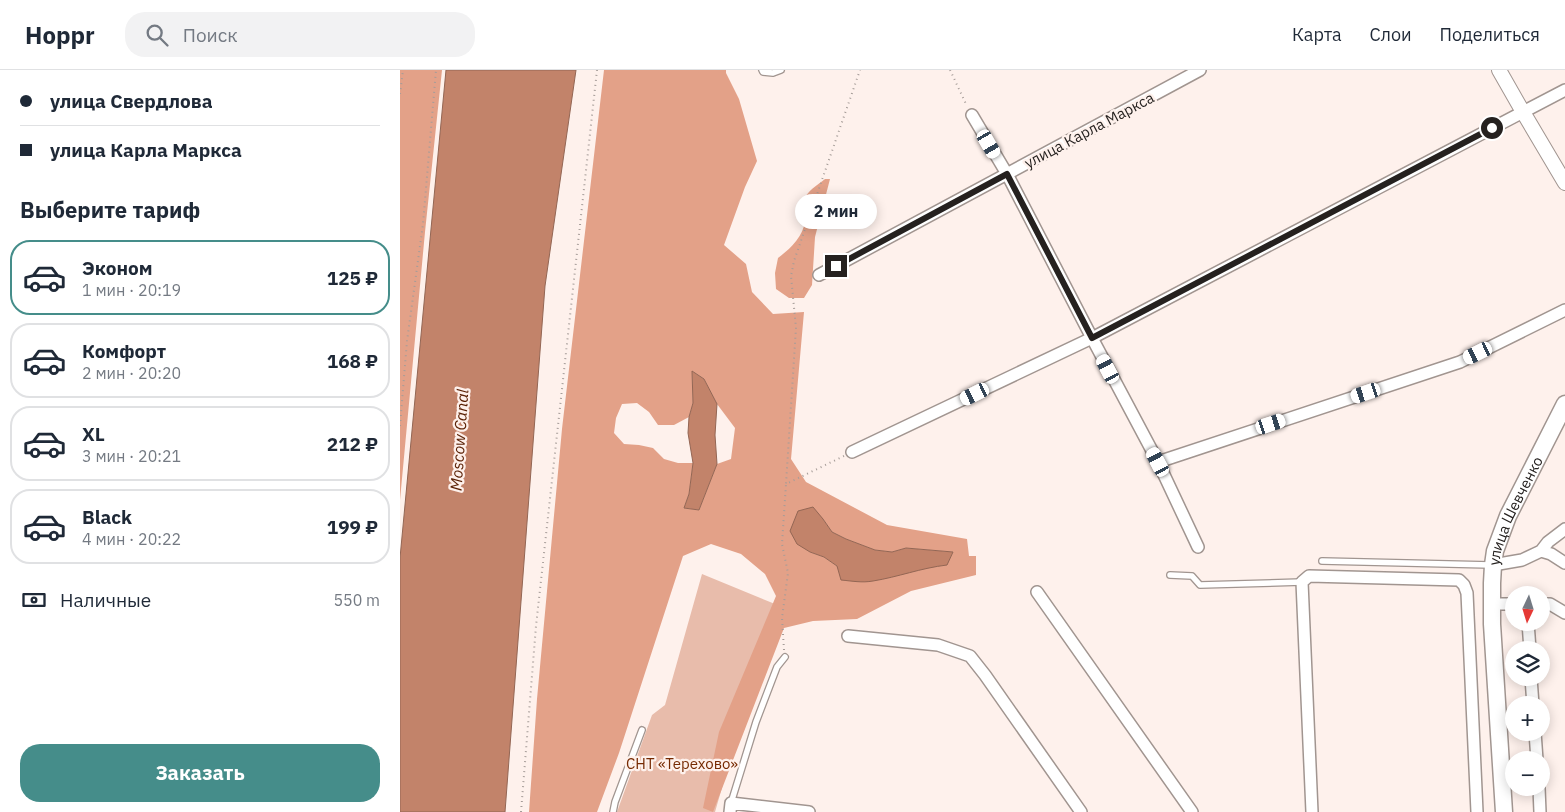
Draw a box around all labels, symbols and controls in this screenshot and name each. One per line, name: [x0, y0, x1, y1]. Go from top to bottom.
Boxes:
search box: [125, 12, 475, 57]
text: Hoppr: [25, 19, 95, 51]
icon: search: [143, 21, 171, 49]
text: Поиск: [183, 23, 238, 47]
text: Карта: [1292, 23, 1342, 46]
text: Слои: [1370, 23, 1412, 46]
text: Поделиться: [1440, 23, 1540, 46]
street label: улица Карла Маркса: [1021, 88, 1157, 172]
text: улица Свердлова: [50, 89, 213, 113]
route start: [1481, 117, 1503, 139]
car: [975, 127, 1002, 161]
text: улица Карла Маркса: [50, 138, 242, 162]
callout: 2 мин: [795, 194, 877, 228]
text: Выберите тариф: [20, 195, 200, 224]
text: 2 мин: [814, 201, 858, 221]
icon: car: [22, 255, 67, 300]
route end: [825, 255, 847, 277]
text: Эконом: [82, 256, 153, 280]
text: 125 ₽: [327, 266, 378, 290]
text: 1 мин · 20:19: [82, 280, 181, 300]
icon: car: [22, 338, 67, 383]
text: Комфорт: [82, 339, 166, 363]
car: [1461, 340, 1494, 366]
text: 168 ₽: [327, 349, 378, 373]
car: [1094, 352, 1121, 386]
text: 2 мин · 20:20: [82, 363, 181, 383]
car: [958, 381, 991, 407]
car: [1349, 381, 1382, 405]
water label: Moscow Canal: [445, 388, 473, 492]
car: [1254, 412, 1287, 436]
icon: car: [22, 421, 67, 466]
text: XL: [82, 422, 105, 446]
text: 212 ₽: [327, 432, 378, 456]
car: [1144, 445, 1171, 479]
text: 3 мин · 20:21: [82, 446, 181, 466]
street label: улица Шевченко: [1484, 453, 1546, 567]
icon: car: [22, 504, 67, 549]
text: Black: [82, 505, 132, 529]
text: 199 ₽: [327, 515, 378, 539]
text: 4 мин · 20:22: [82, 529, 181, 549]
icon: cash: [20, 586, 48, 614]
north arrow: [1505, 586, 1550, 631]
map controls: [1505, 586, 1550, 796]
text: Наличные: [60, 588, 151, 612]
text: 550 m: [333, 590, 380, 610]
button: layers: [1505, 641, 1550, 686]
button: +: [1505, 696, 1550, 741]
button: Заказать: [20, 744, 380, 802]
button: −: [1505, 751, 1550, 796]
park label: СНТ «Терехово»: [626, 754, 738, 773]

